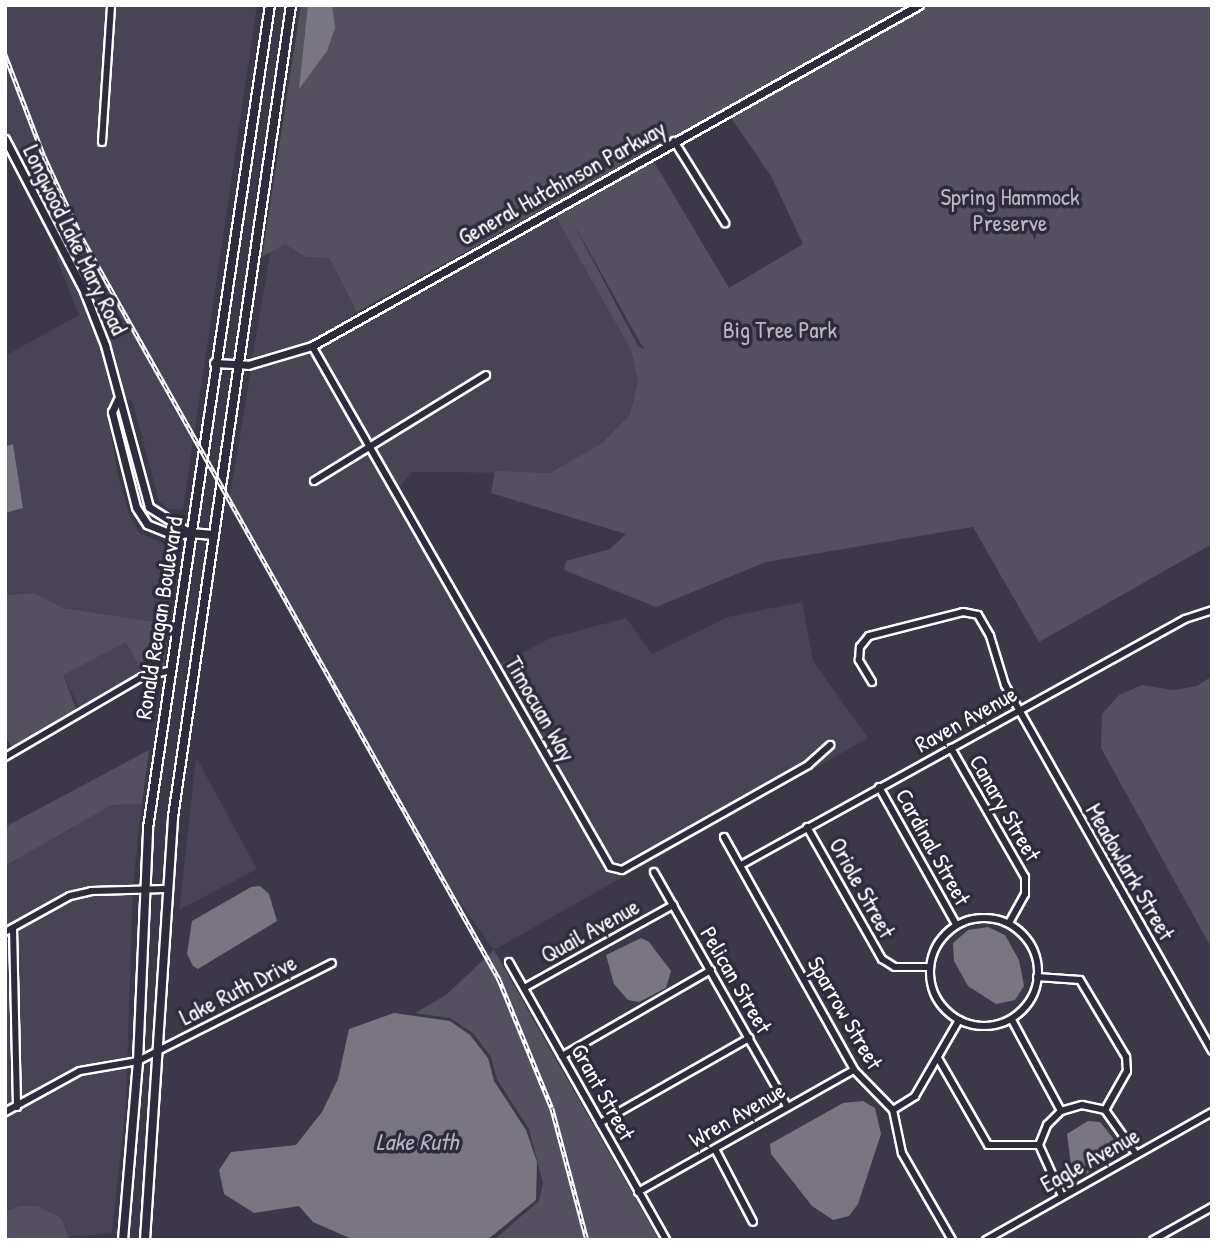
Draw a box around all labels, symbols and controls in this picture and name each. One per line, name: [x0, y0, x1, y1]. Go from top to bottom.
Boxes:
street label: General Hutchinson Parkway: [454, 115, 670, 251]
street label: Longwood Lake Mary Road: [17, 141, 133, 339]
park label: Spring Hammock Preserve: [940, 183, 1080, 237]
park label: Big Tree Park: [723, 316, 837, 344]
street label: Ronald Reagan Boulevard: [129, 515, 189, 721]
street label: Timocuan Way: [499, 652, 581, 766]
street label: Raven Avenue: [910, 680, 1022, 758]
street label: Canary Street: [963, 750, 1047, 866]
street label: Cardinal Street: [890, 784, 976, 910]
street label: Meadowlark Street: [1080, 799, 1180, 945]
street label: Oriole Street: [823, 833, 901, 943]
street label: Quail Avenue: [536, 893, 644, 969]
street label: Pelican Street: [694, 922, 778, 1038]
street label: Lake Ruth Drive: [175, 949, 301, 1031]
street label: Sparrow Street: [802, 952, 888, 1074]
street label: Grant Street: [565, 1039, 641, 1145]
street label: Wren Avenue: [684, 1077, 790, 1153]
street label: Eagle Avenue: [1036, 1122, 1144, 1198]
water label: Lake Ruth: [376, 1128, 458, 1156]

